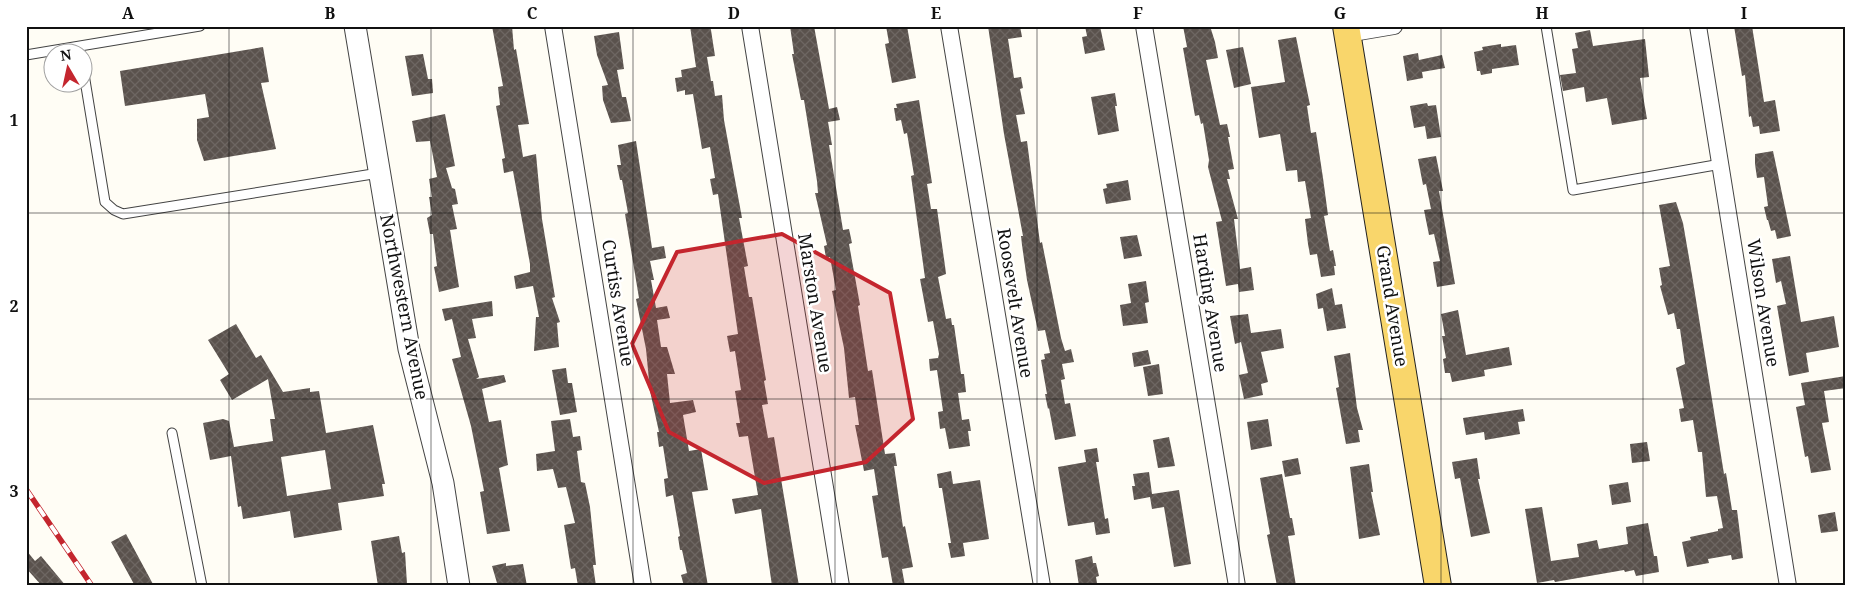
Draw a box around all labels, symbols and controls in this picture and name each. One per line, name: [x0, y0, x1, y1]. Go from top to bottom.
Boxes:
text: A: [122, 2, 135, 24]
text: B: [325, 2, 336, 24]
text: C: [527, 2, 538, 24]
text: D: [728, 2, 740, 24]
text: E: [931, 2, 941, 24]
text: F: [1133, 2, 1143, 24]
text: G: [1334, 2, 1346, 24]
text: H: [1535, 2, 1549, 24]
text: I: [1741, 2, 1747, 24]
north arrow: [42, 42, 92, 92]
text: N: [59, 44, 73, 65]
text: 1: [9, 109, 19, 131]
street label: Northwestern Avenue: [375, 212, 435, 402]
street label: Roosevelt Avenue: [992, 226, 1040, 379]
street label: Marston Avenue: [793, 231, 839, 374]
street label: Harding Avenue: [1188, 232, 1234, 374]
street label: Wilson Avenue: [1742, 237, 1786, 369]
street label: Curtiss Avenue: [597, 238, 641, 368]
street label: Grand Avenue: [1372, 243, 1414, 368]
text: 2: [9, 295, 19, 317]
text: 3: [9, 480, 19, 502]

